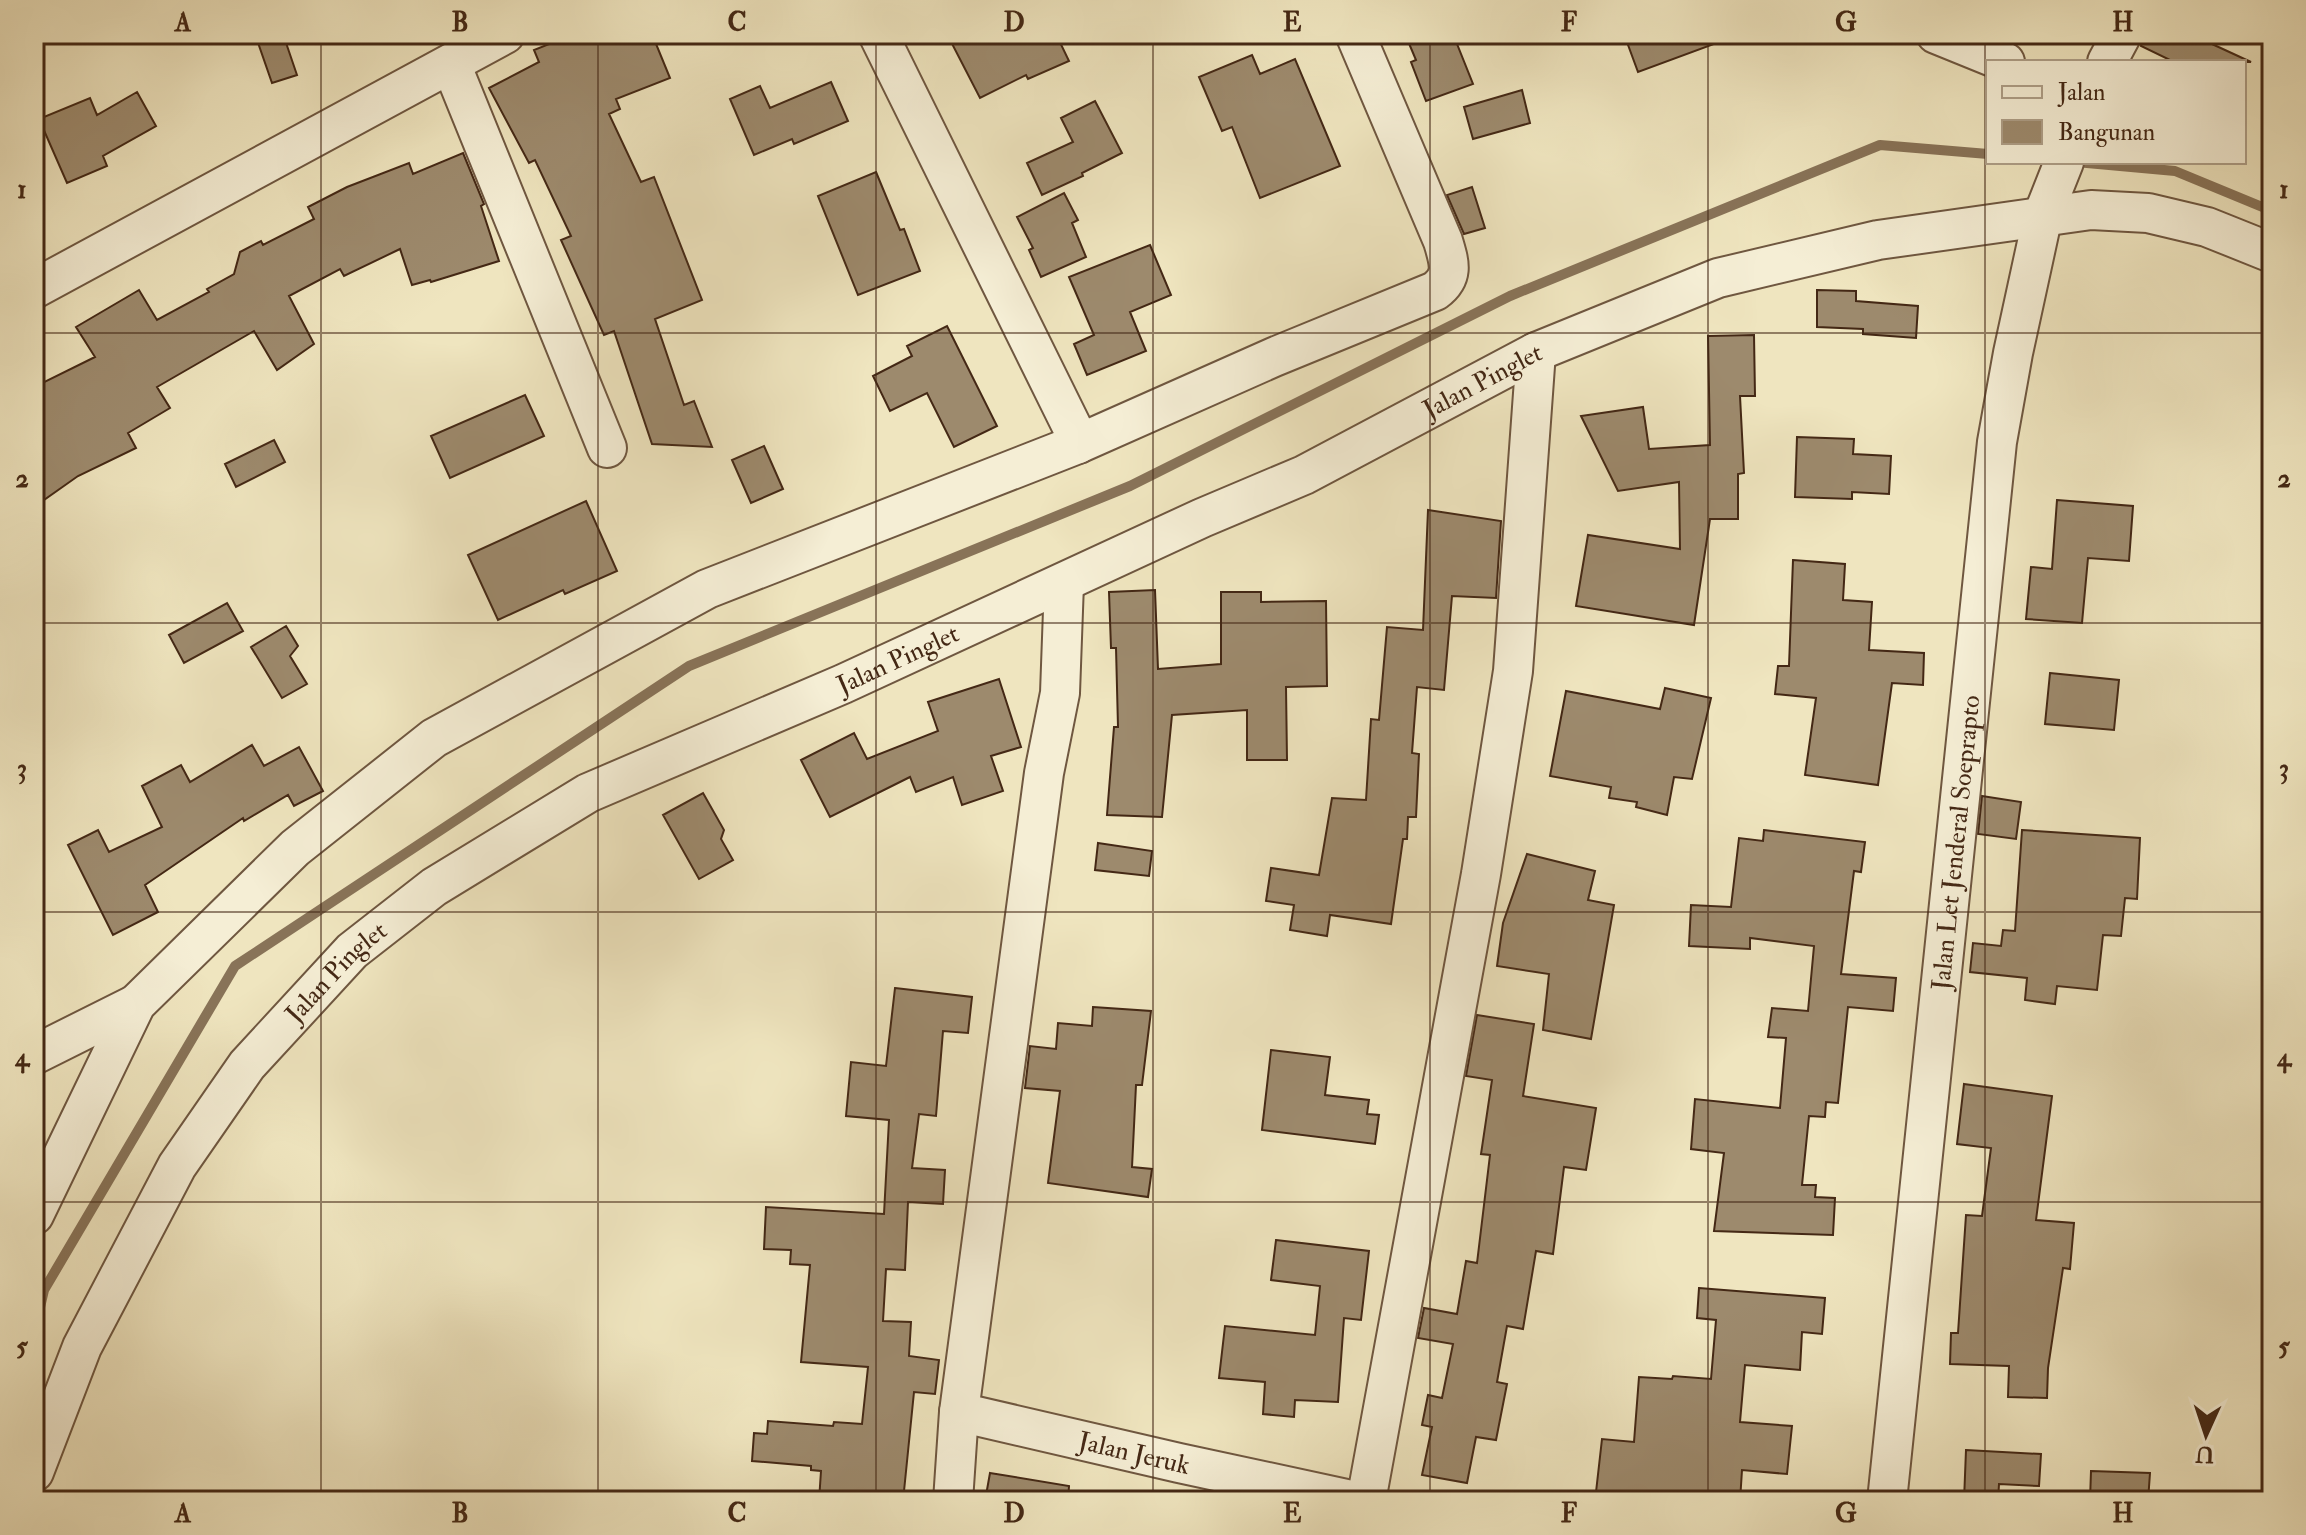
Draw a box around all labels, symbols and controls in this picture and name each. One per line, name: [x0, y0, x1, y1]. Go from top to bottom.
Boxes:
text: A: [174, 7, 192, 39]
text: B: [451, 7, 469, 39]
text: C: [727, 7, 747, 39]
text: D: [1003, 7, 1025, 39]
text: E: [1283, 7, 1302, 39]
text: F: [1561, 7, 1578, 39]
text: G: [1835, 7, 1857, 39]
text: H: [2112, 7, 2134, 39]
legend: [1986, 60, 2246, 164]
text: Jalan: [2057, 77, 2105, 108]
text: Bangunan: [2058, 117, 2155, 148]
text: 1: [17, 174, 27, 206]
text: 1: [2279, 174, 2289, 206]
street label: Jalan Pinglet: [1417, 336, 1547, 427]
text: 2: [15, 463, 29, 495]
text: 2: [2277, 463, 2291, 495]
street label: Jalan Pinglet: [831, 618, 964, 702]
street label: Jalan Let Jenderal Soeprapto: [1925, 694, 1988, 993]
text: 3: [17, 753, 27, 785]
text: 3: [2279, 753, 2289, 785]
street label: Jalan Pinglet: [278, 915, 393, 1031]
text: 4: [14, 1042, 31, 1074]
text: 4: [2276, 1042, 2293, 1074]
text: 5: [16, 1331, 28, 1363]
text: 5: [2278, 1331, 2290, 1363]
north arrow: [2166, 1395, 2246, 1475]
street label: Jalan Jeruk: [1074, 1425, 1193, 1482]
text: U: [2195, 1439, 2215, 1468]
text: A: [174, 1498, 192, 1530]
text: B: [451, 1498, 469, 1530]
text: C: [727, 1498, 747, 1530]
text: D: [1003, 1498, 1025, 1530]
text: E: [1283, 1498, 1302, 1530]
text: F: [1561, 1498, 1578, 1530]
text: G: [1835, 1498, 1857, 1530]
text: H: [2112, 1498, 2134, 1530]

